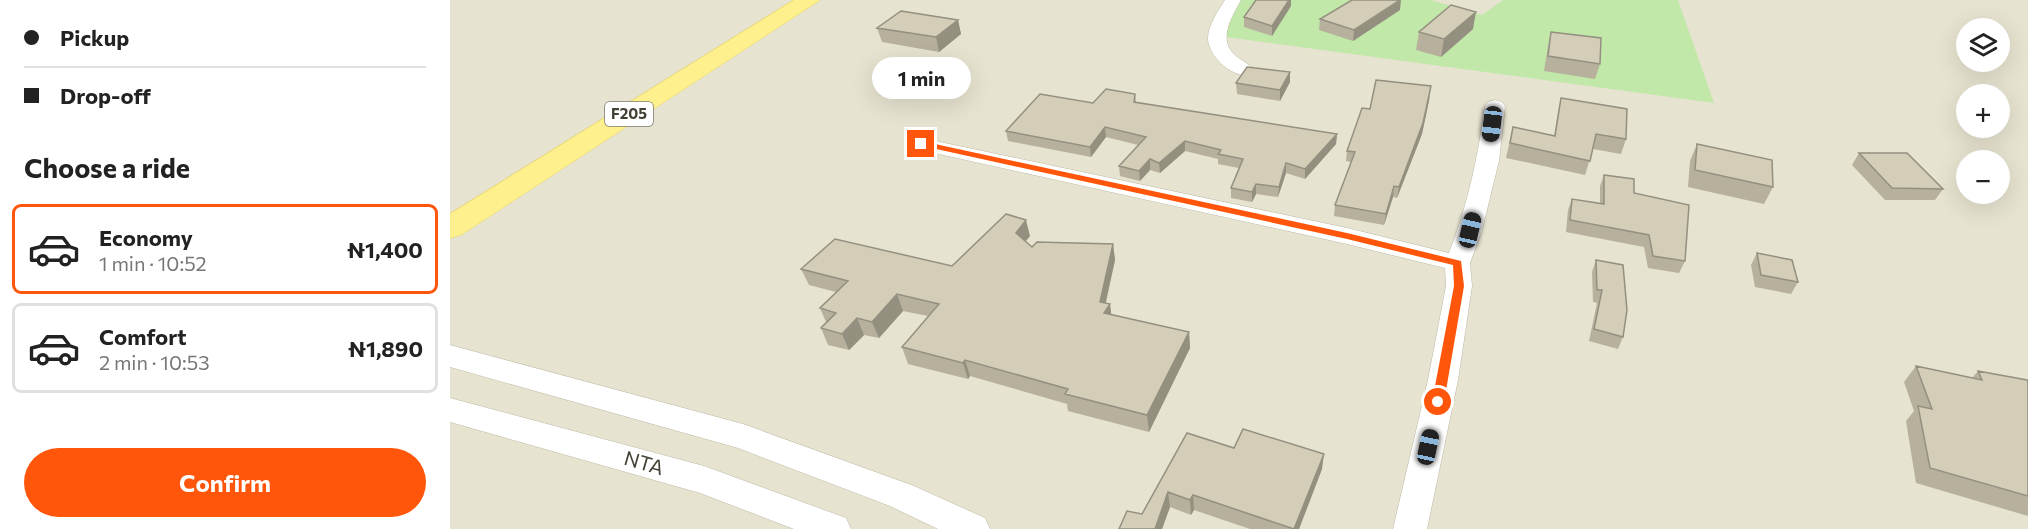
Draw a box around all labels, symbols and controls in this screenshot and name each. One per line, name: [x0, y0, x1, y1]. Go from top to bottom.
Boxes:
map controls: [1956, 18, 2010, 204]
button: layers: [1956, 18, 2010, 72]
text: Pickup: [60, 24, 129, 51]
callout: 1 min: [872, 57, 970, 99]
text: 1 min: [898, 66, 945, 90]
text: Drop-off: [60, 82, 151, 109]
button: +: [1956, 84, 2010, 138]
road number: F205: [605, 102, 653, 126]
car: [1481, 105, 1503, 143]
route end: [907, 130, 934, 157]
button: −: [1956, 150, 2010, 204]
text: Choose a ride: [24, 151, 190, 184]
car: [1457, 210, 1483, 250]
icon: car: [27, 222, 81, 276]
text: Economy: [99, 224, 193, 251]
text: ₦1,400: [347, 236, 423, 263]
text: 1 min · 10:52: [99, 251, 207, 275]
icon: car: [27, 321, 81, 375]
text: Comfort: [99, 323, 187, 350]
text: ₦1,890: [348, 335, 423, 362]
text: 2 min · 10:53: [99, 350, 210, 374]
route start: [1424, 388, 1451, 415]
car: [1415, 428, 1441, 466]
street label: NTA: [622, 445, 667, 479]
button: Confirm: [24, 448, 426, 517]

